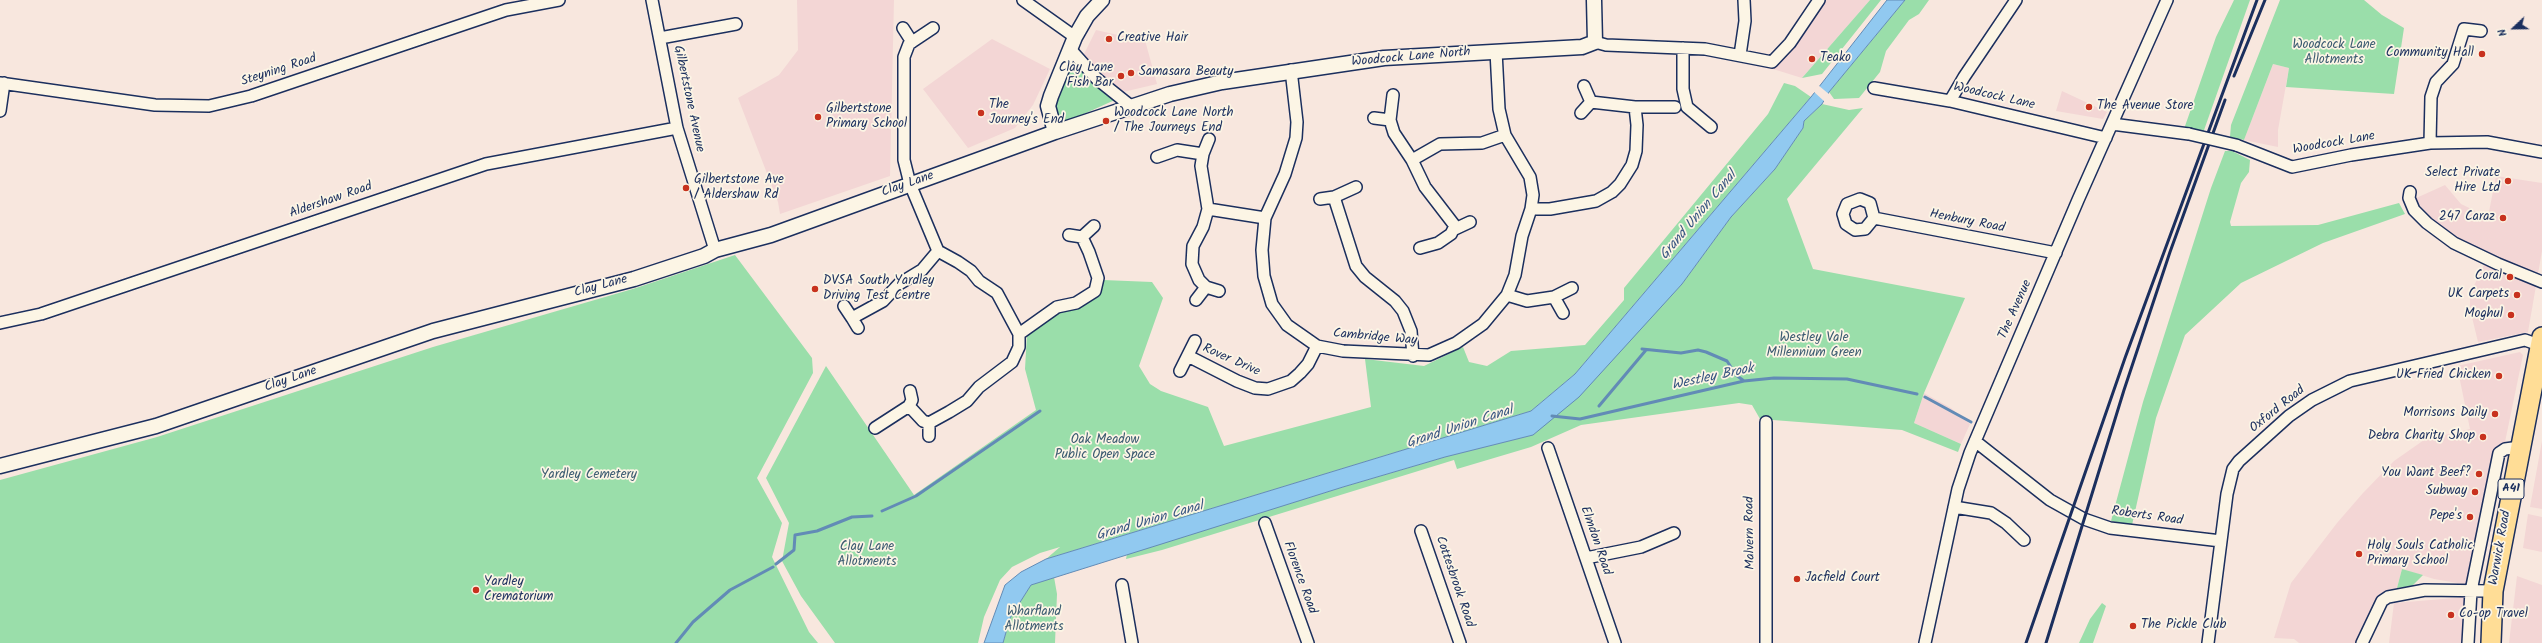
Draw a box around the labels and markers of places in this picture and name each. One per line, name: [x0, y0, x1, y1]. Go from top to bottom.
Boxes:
place label: Creative Hair: [1117, 31, 1188, 47]
marker: Creative Hair: [1104, 34, 1114, 44]
place label: Community Hall: [2386, 46, 2474, 62]
marker: Community Hall: [2477, 49, 2487, 59]
place label: Teako: [1820, 51, 1851, 67]
marker: Teako: [1807, 54, 1817, 64]
place label: Clay Lane Fish Bar: [1059, 61, 1113, 92]
place label: Samasara Beauty: [1139, 65, 1233, 81]
marker: Samasara Beauty: [1126, 68, 1136, 78]
marker: Clay Lane Fish Bar: [1116, 71, 1126, 81]
place label: The Journey's End: [989, 98, 1064, 129]
place label: The Avenue Store: [2097, 99, 2193, 115]
place label: Gilbertstone Primary School: [826, 102, 907, 133]
marker: The Avenue Store: [2084, 102, 2094, 112]
place label: Woodcock Lane North / The Journeys End: [1114, 106, 1233, 137]
marker: The Journey's End: [976, 108, 986, 118]
marker: Gilbertstone Primary School: [813, 112, 823, 122]
marker: Woodcock Lane North / The Journeys End: [1101, 116, 1111, 126]
place label: Select Private Hire Ltd: [2425, 166, 2500, 197]
place label: Gilbertstone Ave / Aldershaw Rd: [694, 173, 784, 204]
marker: Select Private Hire Ltd: [2503, 176, 2513, 186]
marker: Gilbertstone Ave / Aldershaw Rd: [681, 183, 691, 193]
place label: 247 Caraz: [2439, 210, 2495, 226]
marker: 247 Caraz: [2498, 213, 2508, 223]
place label: Coral: [2475, 269, 2502, 285]
marker: Coral: [2505, 272, 2515, 282]
place label: DVSA South Yardley Driving Test Centre: [823, 274, 934, 305]
marker: DVSA South Yardley Driving Test Centre: [810, 284, 820, 294]
place label: UK Carpets: [2448, 287, 2509, 303]
marker: UK Carpets: [2512, 290, 2522, 300]
place label: Moghul: [2464, 307, 2503, 323]
marker: Moghul: [2506, 310, 2516, 320]
place label: UK Fried Chicken: [2396, 368, 2491, 384]
marker: UK Fried Chicken: [2494, 371, 2504, 381]
place label: Morrisons Daily: [2403, 406, 2487, 422]
marker: Morrisons Daily: [2490, 409, 2500, 419]
place label: Debra Charity Shop: [2368, 429, 2475, 445]
marker: Debra Charity Shop: [2478, 432, 2488, 442]
place label: You Want Beef?: [2381, 466, 2471, 482]
marker: You Want Beef?: [2474, 469, 2484, 479]
place label: Subway: [2426, 484, 2467, 500]
marker: Subway: [2470, 487, 2480, 497]
place label: Pepe's: [2430, 509, 2462, 525]
marker: Pepe's: [2465, 512, 2475, 522]
place label: Holy Souls Catholic Primary School: [2367, 539, 2473, 570]
marker: Holy Souls Catholic Primary School: [2354, 549, 2364, 559]
place label: Jacfield Court: [1805, 571, 1880, 587]
marker: Jacfield Court: [1792, 574, 1802, 584]
place label: Yardley Crematorium: [484, 575, 553, 606]
marker: Yardley Crematorium: [471, 585, 481, 595]
place label: Co-op Travel: [2459, 607, 2528, 623]
marker: Co-op Travel: [2446, 610, 2456, 620]
place label: The Pickle Club: [2141, 618, 2226, 634]
marker: The Pickle Club: [2128, 621, 2138, 631]

